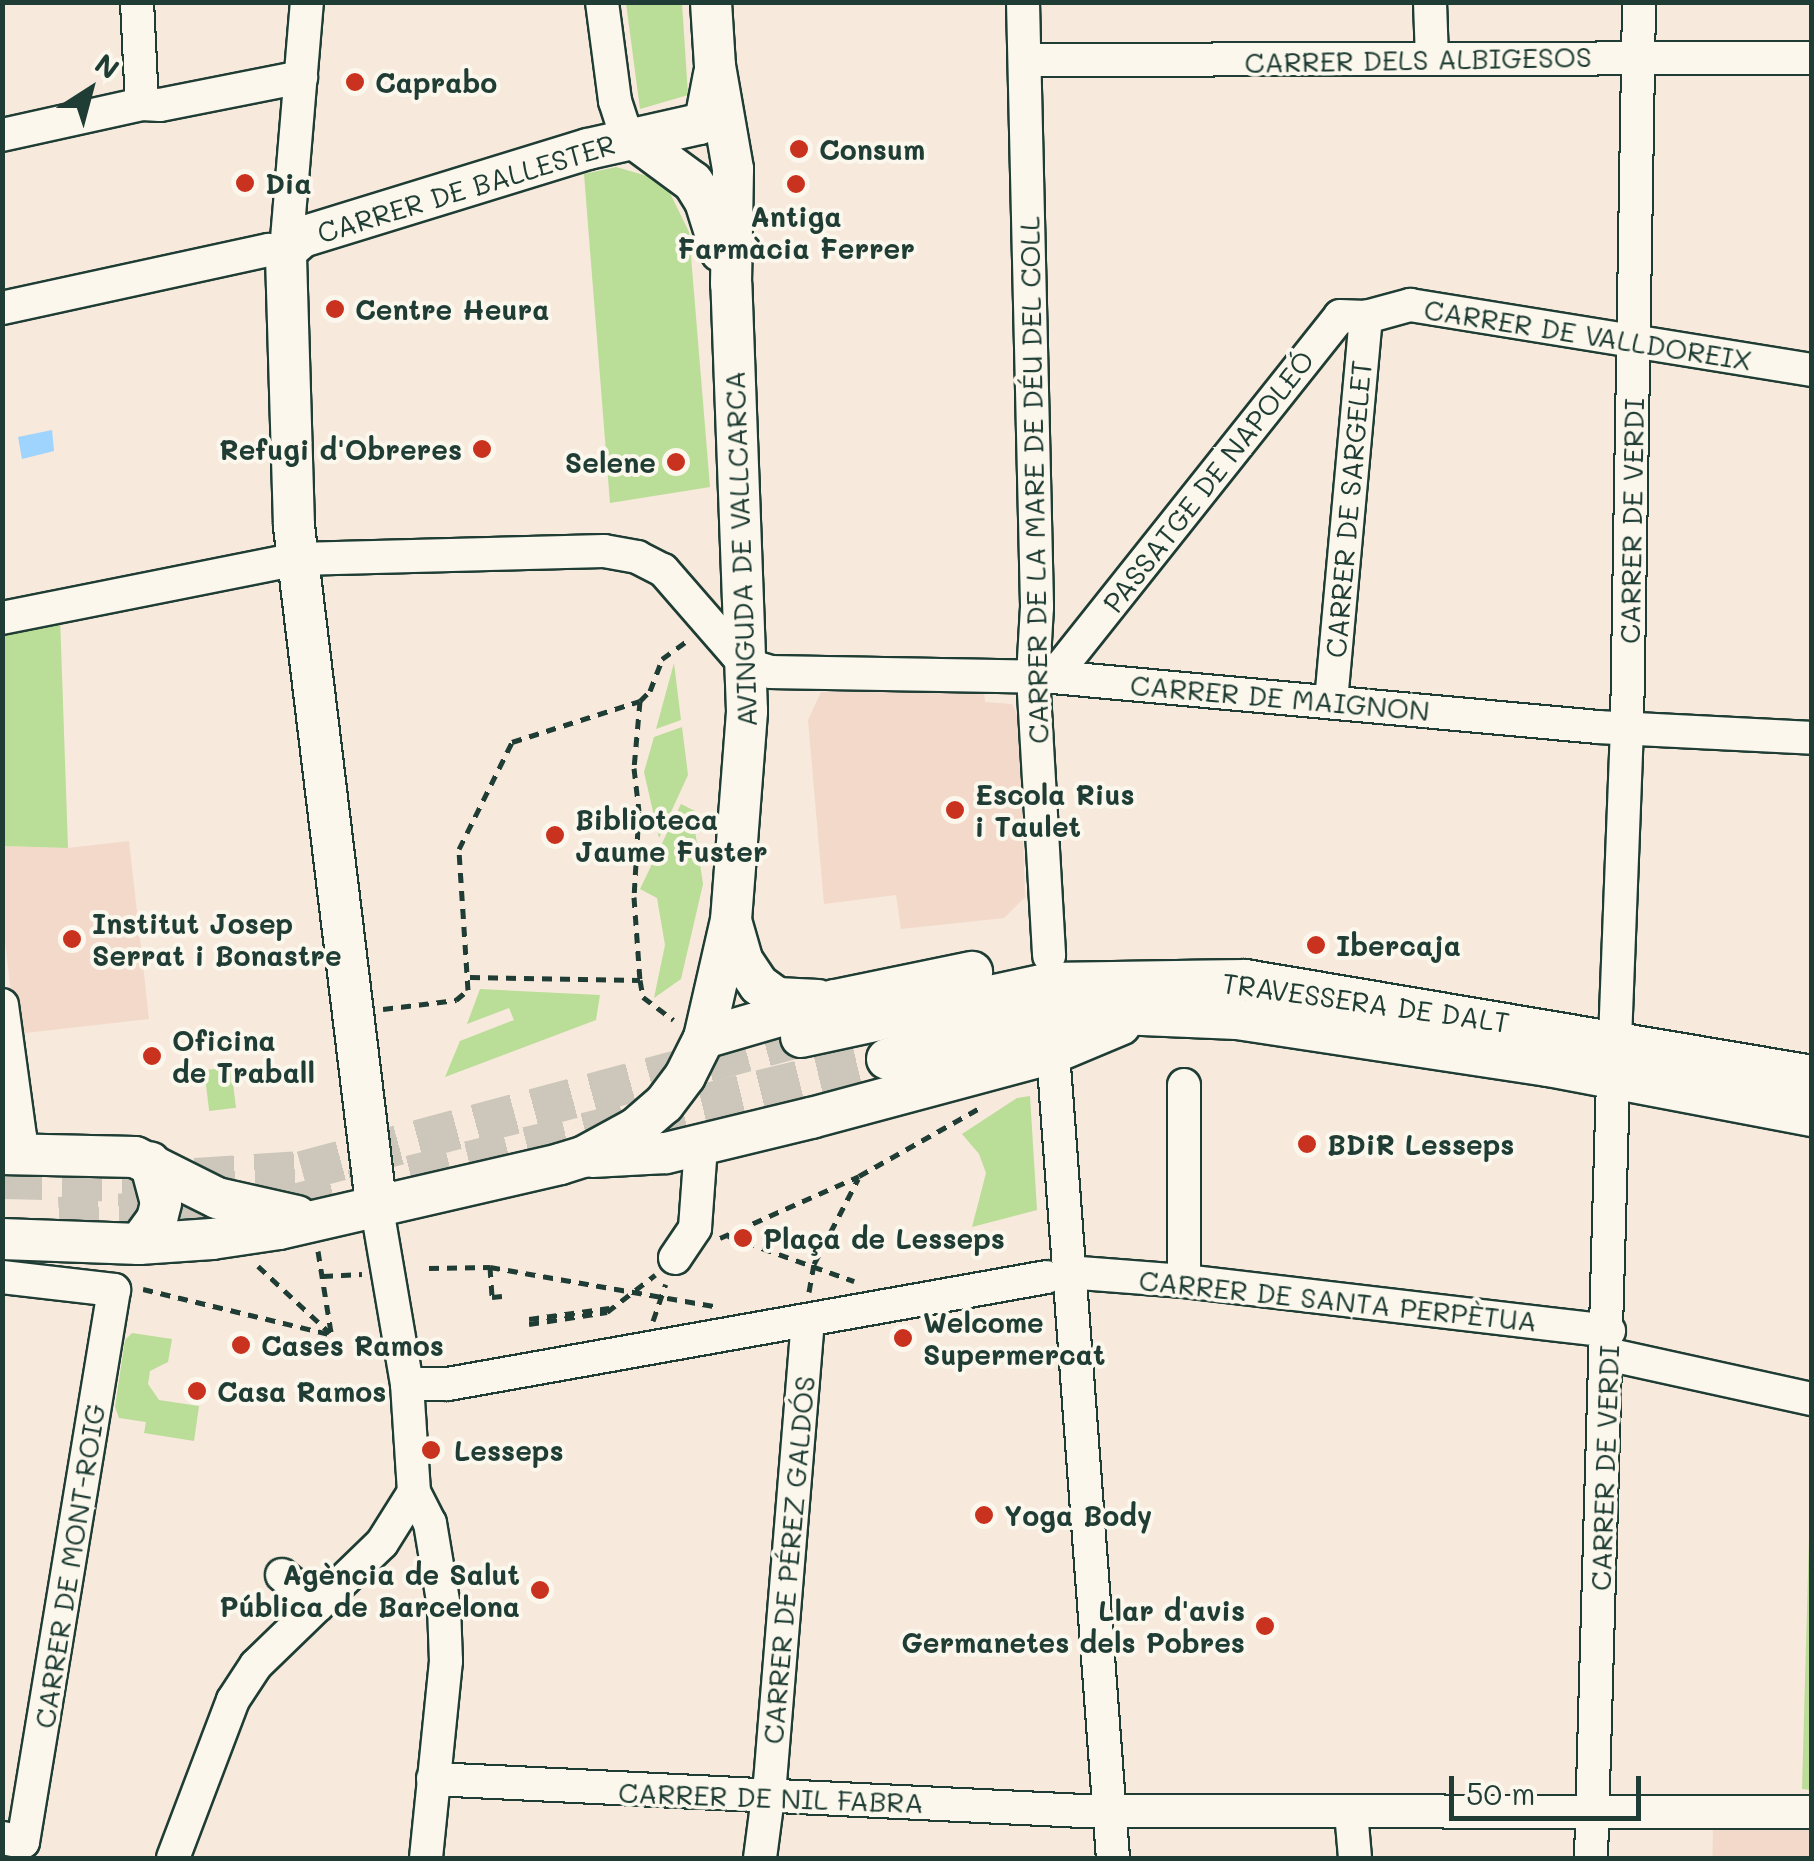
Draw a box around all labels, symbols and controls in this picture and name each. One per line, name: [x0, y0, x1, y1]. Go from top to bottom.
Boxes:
street label: CARRER DELS ALBIGESOS: [1244, 39, 1592, 79]
north arrow: [40, 40, 140, 140]
text: N: [88, 45, 127, 87]
place label: Caprabo: [375, 65, 497, 99]
marker: Caprabo: [344, 71, 366, 93]
street label: CARRER DE BALLESTER: [313, 127, 619, 249]
place label: Consum: [819, 132, 925, 166]
marker: Consum: [788, 138, 810, 160]
place label: Dia: [265, 166, 312, 200]
marker: Dia: [234, 172, 256, 194]
marker: Antiga Farmàcia Ferrer: [785, 173, 807, 195]
place label: Antiga Farmàcia Ferrer: [677, 199, 915, 265]
street label: CARRER DE LA MARE DE DÉU DEL COLL: [1012, 216, 1054, 744]
street label: CARRER DE VALLDOREIX: [1422, 291, 1754, 377]
place label: Centre Heura: [355, 292, 549, 326]
marker: Centre Heura: [324, 298, 346, 320]
street label: PASSATGE DE NAPOLEÓ: [1095, 343, 1321, 619]
street label: CARRER DE SARGELET: [1318, 359, 1378, 659]
street label: AVINGUDA DE VALLCARCA: [717, 370, 763, 728]
street label: CARRER DE VERDI: [1612, 398, 1650, 644]
place label: Refugi d'Obreres: [219, 432, 462, 466]
marker: Refugi d'Obreres: [471, 438, 493, 460]
place label: Selene: [565, 445, 656, 479]
marker: Selene: [665, 451, 687, 473]
street label: CARRER DE MAIGNON: [1129, 667, 1431, 727]
place label: Escola Rius i Taulet: [975, 777, 1135, 843]
marker: Escola Rius i Taulet: [944, 799, 966, 821]
place label: Biblioteca Jaume Fuster: [575, 802, 767, 868]
marker: Biblioteca Jaume Fuster: [544, 824, 566, 846]
place label: Institut Josep Serrat i Bonastre: [92, 906, 342, 972]
marker: Institut Josep Serrat i Bonastre: [61, 928, 83, 950]
place label: Ibercaja: [1336, 928, 1461, 962]
marker: Ibercaja: [1305, 934, 1327, 956]
street label: TRAVESSERA DE DALT: [1220, 965, 1512, 1039]
place label: Oficina de Traball: [172, 1023, 315, 1089]
marker: Oficina de Traball: [141, 1045, 163, 1067]
place label: BDiR Lesseps: [1327, 1127, 1514, 1161]
marker: BDiR Lesseps: [1296, 1133, 1318, 1155]
place label: Plaça de Lesseps: [763, 1221, 1005, 1255]
marker: Plaça de Lesseps: [732, 1227, 754, 1249]
street label: CARRER DE SANTA PERPÈTUA: [1137, 1262, 1539, 1338]
place label: Welcome Supermercat: [923, 1305, 1105, 1371]
marker: Welcome Supermercat: [892, 1327, 914, 1349]
place label: Cases Ramos: [261, 1328, 444, 1362]
marker: Cases Ramos: [230, 1334, 252, 1356]
street label: CARRER DE VERDI: [1583, 1345, 1625, 1591]
place label: Casa Ramos: [217, 1374, 386, 1408]
street label: CARRER DE PÉREZ GALDÓS: [755, 1375, 821, 1745]
marker: Casa Ramos: [186, 1380, 208, 1402]
street label: CARRER DE MONT-ROIG: [27, 1401, 111, 1731]
place label: Lesseps: [454, 1433, 564, 1467]
marker: Lesseps: [418, 1437, 444, 1463]
place label: Yoga Body: [1004, 1498, 1152, 1532]
marker: Yoga Body: [973, 1504, 995, 1526]
place label: Agència de Salut Pública de Barcelona: [220, 1557, 520, 1623]
marker: Agència de Salut Pública de Barcelona: [529, 1579, 551, 1601]
place label: Llar d'avis Germanetes dels Pobres: [901, 1593, 1245, 1659]
marker: Llar d'avis Germanetes dels Pobres: [1254, 1615, 1276, 1637]
scale bar: [1454, 1756, 1646, 1818]
text: 50 m: [1466, 1773, 1536, 1813]
street label: CARRER DE NIL FABRA: [618, 1775, 924, 1819]

